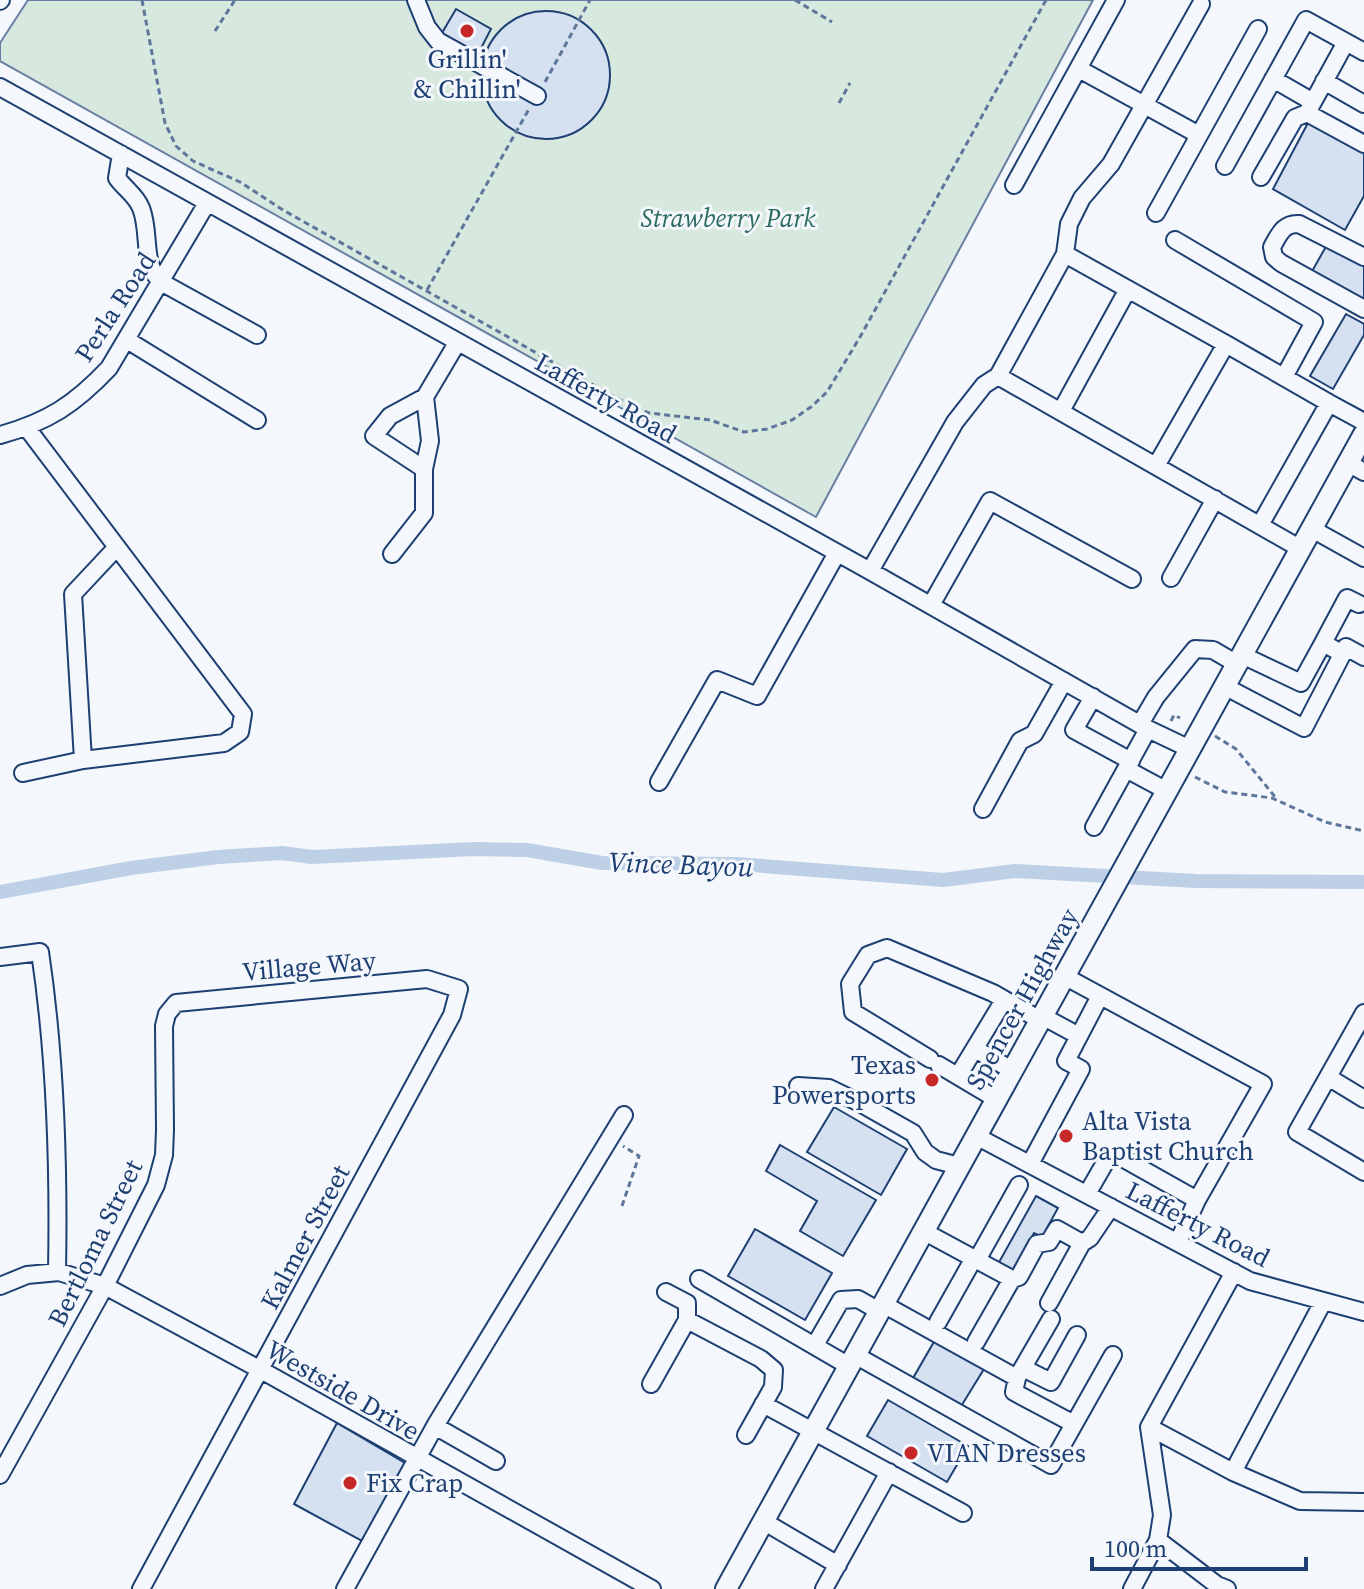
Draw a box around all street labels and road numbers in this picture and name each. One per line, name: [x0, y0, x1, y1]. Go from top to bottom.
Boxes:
street label: Perla Road: [66, 245, 164, 369]
street label: Lafferty Road: [529, 344, 684, 452]
street label: Spencer Highway: [957, 901, 1087, 1096]
street label: Village Way: [241, 942, 378, 990]
street label: Bertloma Street: [39, 1153, 151, 1332]
street label: Kalmer Street: [252, 1158, 358, 1316]
street label: Lafferty Road: [1120, 1172, 1276, 1276]
street label: Westside Drive: [260, 1331, 426, 1449]

